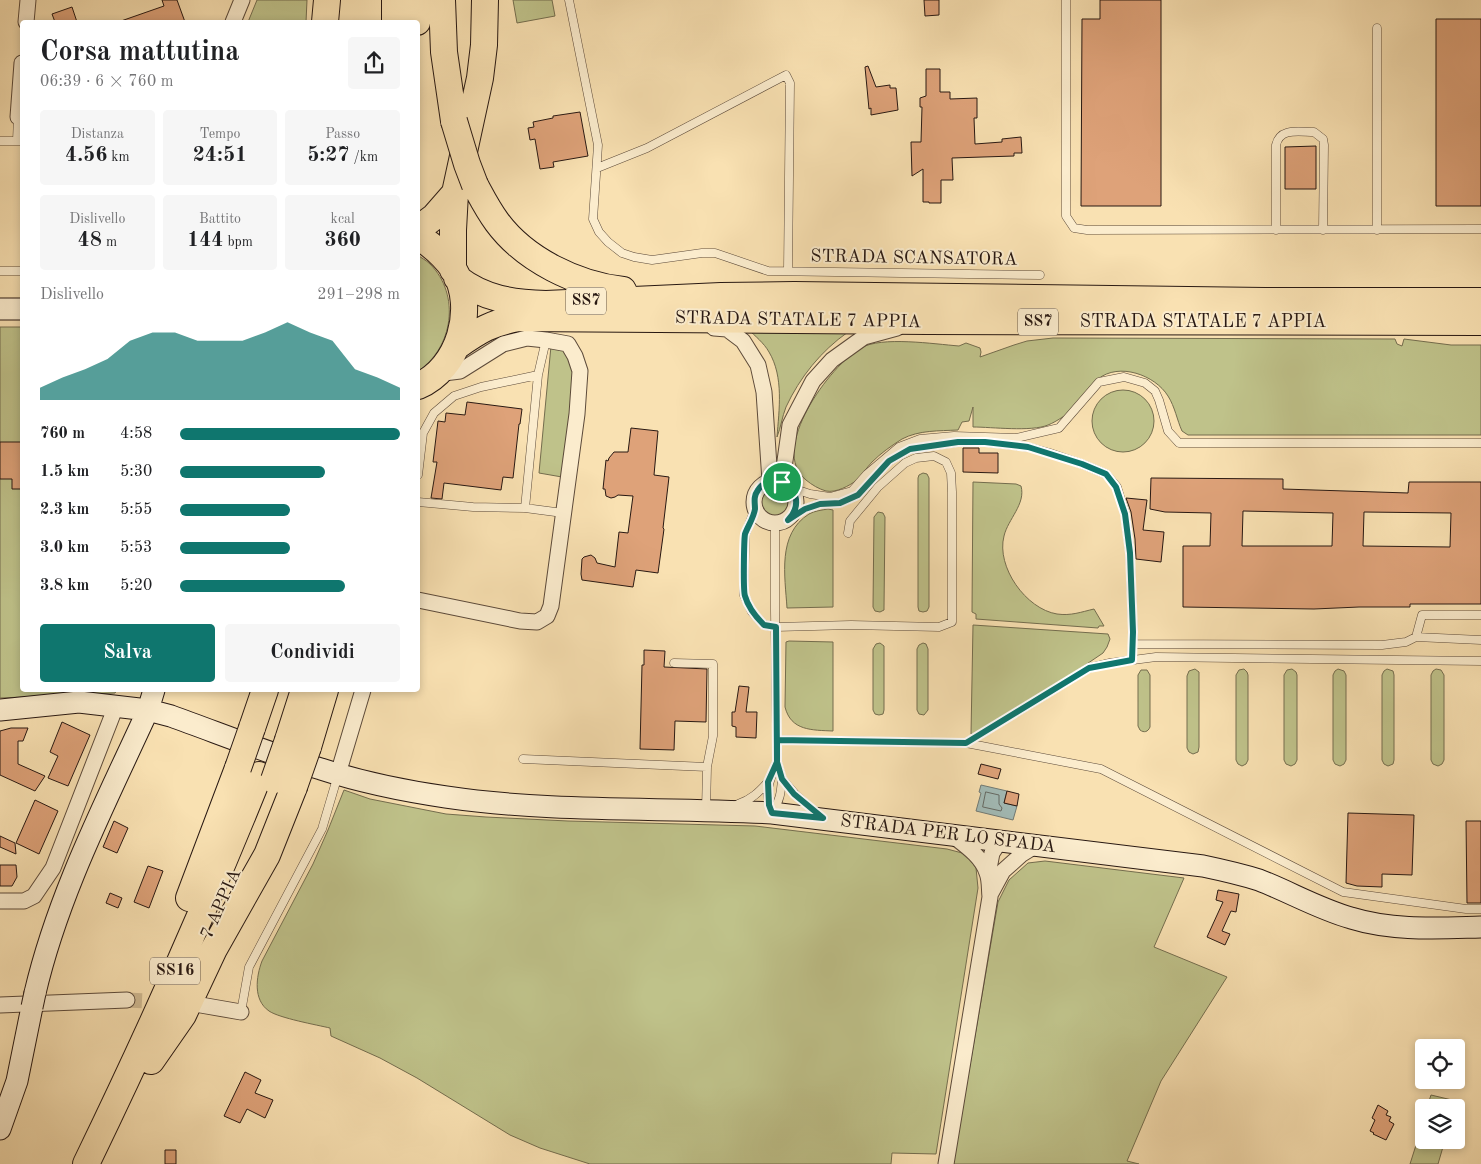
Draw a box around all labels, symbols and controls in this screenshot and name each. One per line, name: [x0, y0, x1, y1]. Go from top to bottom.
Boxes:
button: share: [348, 37, 400, 89]
text: Corsa mattutina: [40, 39, 240, 67]
text: 06:39 · 6 × 760 m: [40, 74, 173, 90]
text: Distanza: [71, 127, 124, 141]
text: Tempo: [200, 127, 240, 141]
text: Passo: [325, 127, 360, 141]
text: 4.56: [65, 145, 107, 166]
text: 24:51: [193, 145, 247, 166]
text: 5:27: [307, 145, 350, 166]
text: km: [107, 150, 130, 164]
text: /km: [350, 150, 378, 164]
text: Dislivello: [69, 212, 125, 226]
text: Battito: [199, 212, 241, 226]
text: kcal: [331, 212, 355, 226]
text: 48: [78, 230, 102, 251]
text: 144: [187, 230, 224, 251]
text: 360: [324, 230, 361, 251]
text: m: [102, 235, 117, 249]
text: bpm: [224, 235, 253, 249]
street label: STRADA SCANSATORA: [810, 247, 1018, 269]
text: Dislivello: [40, 287, 104, 303]
text: 291–298 m: [317, 287, 400, 303]
road number: SS7: [566, 288, 606, 314]
road number: SS7: [1018, 308, 1058, 336]
street label: STRADA STATALE 7 APPIA: [675, 309, 922, 331]
street label: STRADA STATALE 7 APPIA: [1080, 313, 1326, 331]
text: 760 m: [40, 426, 85, 442]
text: 4:58: [120, 426, 152, 442]
pin: [761, 461, 803, 503]
text: 1.5 km: [40, 464, 89, 480]
text: 5:30: [120, 464, 152, 480]
icon: arrive: [768, 468, 796, 496]
text: 2.3 km: [40, 502, 89, 518]
text: 5:55: [120, 502, 152, 518]
text: 3.0 km: [40, 540, 89, 556]
text: 5:53: [120, 540, 152, 556]
text: 3.8 km: [40, 578, 89, 594]
text: 5:20: [120, 578, 152, 594]
button: Salva: [40, 624, 215, 682]
button: Condividi: [225, 624, 400, 682]
street label: STRADA PER LO SPADA: [839, 812, 1057, 856]
street label: 7 APPIA: [198, 866, 244, 942]
road number: SS16: [150, 958, 200, 984]
map controls: [1415, 1039, 1465, 1149]
button: locate: [1415, 1039, 1465, 1089]
button: layers: [1415, 1099, 1465, 1149]

